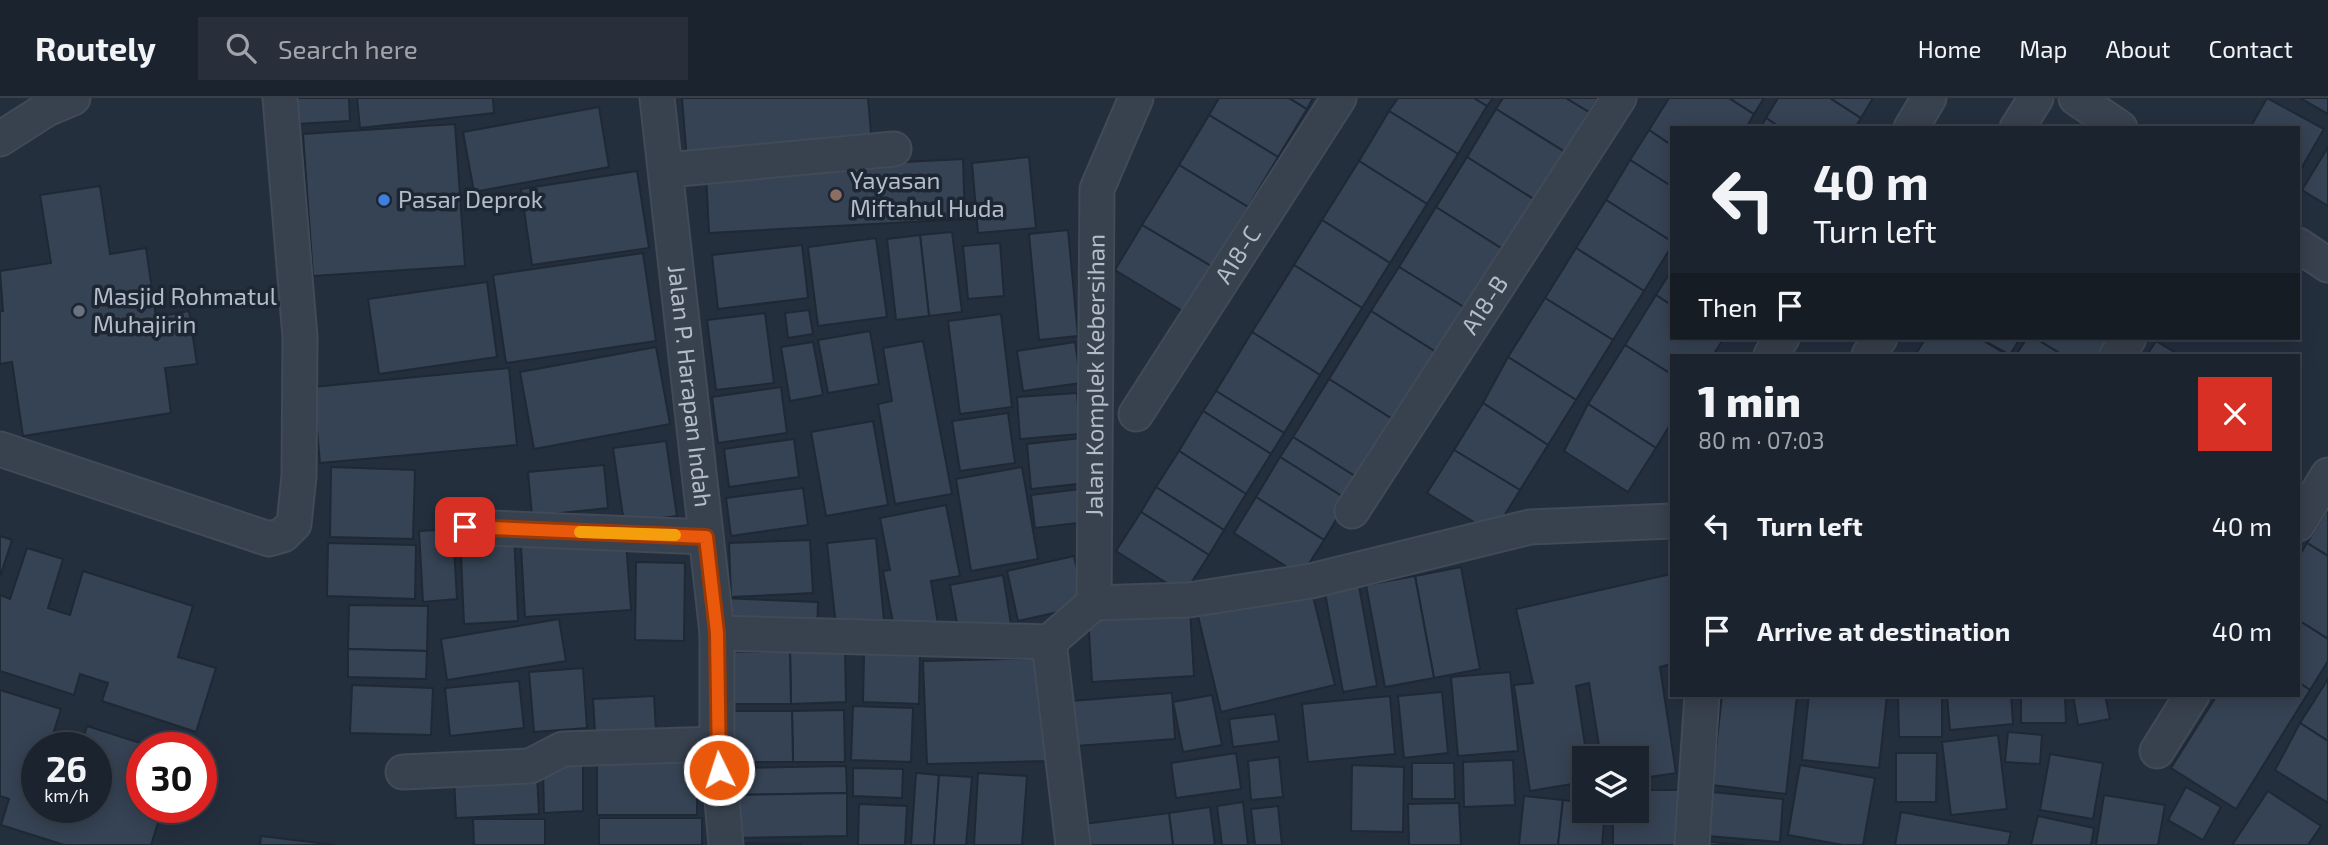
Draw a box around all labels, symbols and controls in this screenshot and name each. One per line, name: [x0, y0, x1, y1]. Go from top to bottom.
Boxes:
search box: [198, 17, 688, 80]
text: Routely: [35, 28, 156, 68]
icon: search: [222, 29, 260, 67]
text: Search here: [278, 33, 418, 64]
text: Home: [1918, 34, 1981, 63]
text: Map: [2019, 34, 2067, 63]
text: About: [2105, 34, 2171, 63]
text: Contact: [2209, 34, 2293, 63]
text: 40 m: [1813, 151, 1929, 210]
icon: left: [1698, 154, 1789, 245]
place label: Yayasan Miftahul Huda: [850, 165, 1005, 222]
place label: Pasar Deprok: [398, 184, 543, 213]
marker: Yayasan Miftahul Huda: [828, 187, 844, 203]
marker: Pasar Deprok: [376, 192, 392, 208]
text: Turn left: [1813, 211, 1937, 249]
street label: A18-C: [1208, 220, 1266, 288]
street label: Jalan Komplek Kebersihan: [1079, 234, 1110, 517]
street label: Jalan P. Harapan Indah: [663, 263, 719, 509]
street label: A18-B: [1454, 270, 1513, 339]
place label: Masjid Rohmatul Muhajirin: [93, 281, 277, 338]
icon: arrive: [1771, 287, 1809, 325]
text: Then: [1698, 291, 1757, 322]
marker: Masjid Rohmatul Muhajirin: [71, 303, 87, 319]
text: 1 min: [1698, 375, 1801, 425]
button: close: [2198, 377, 2272, 451]
text: 80 m · 07:03: [1698, 426, 1825, 454]
pin: [435, 497, 495, 557]
icon: left: [1698, 507, 1736, 545]
icon: arrive: [446, 508, 484, 546]
text: Turn left: [1757, 510, 1863, 541]
text: 40 m: [2212, 510, 2272, 541]
icon: arrive: [1698, 612, 1736, 650]
text: Arrive at destination: [1757, 615, 2010, 646]
text: 40 m: [2212, 615, 2272, 646]
speed limit sign: 30: [126, 732, 217, 823]
position arrow: [682, 733, 756, 807]
map controls: [1572, 746, 1649, 823]
button: layers: [1572, 746, 1649, 823]
text: 26: [46, 747, 87, 789]
text: km/h: [44, 784, 89, 806]

